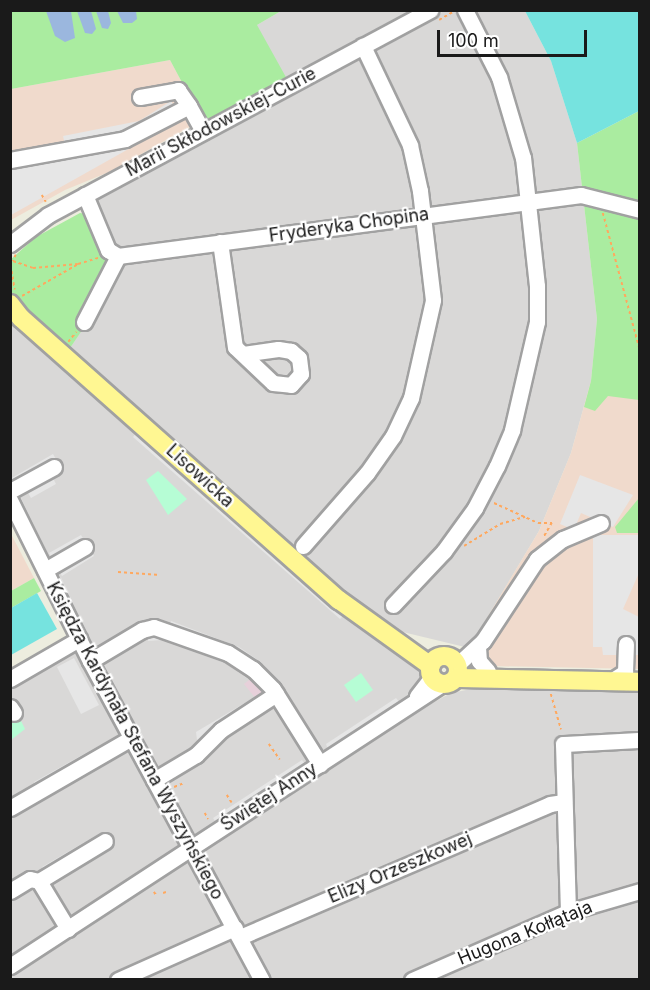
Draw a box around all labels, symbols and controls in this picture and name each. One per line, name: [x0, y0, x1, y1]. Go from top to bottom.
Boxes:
scale bar: [440, 18, 590, 56]
text: 100 m: [448, 30, 499, 51]
street label: Marii Skłodowskiej-Curie: [122, 63, 320, 181]
street label: Fryderyka Chopina: [268, 203, 430, 247]
street label: Lisowicka: [162, 440, 238, 512]
street label: Księdza Kardynała Stefana Wyszyńskiego: [42, 578, 228, 904]
street label: Świętej Anny: [217, 758, 321, 836]
street label: Elizy Orzeszkowej: [325, 828, 475, 908]
street label: Hugona Kołłątaja: [455, 896, 595, 970]

